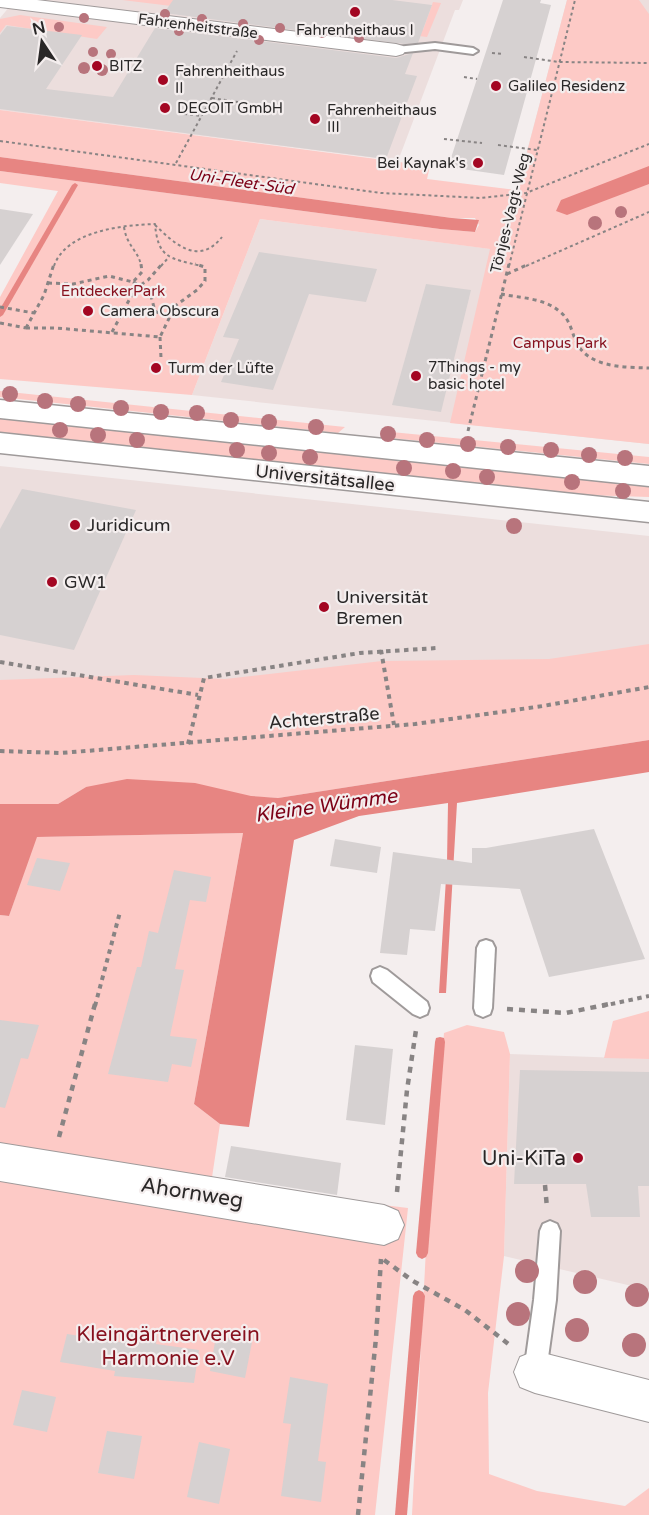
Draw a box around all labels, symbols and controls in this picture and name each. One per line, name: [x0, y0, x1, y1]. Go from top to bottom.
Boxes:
marker: Fahrenheithaus I: [348, 5, 362, 19]
street label: Fahrenheitstraße: [137, 10, 259, 42]
north arrow: [12, 12, 72, 72]
text: N: [30, 17, 47, 40]
place label: Fahrenheithaus I: [296, 21, 414, 39]
place label: BITZ: [109, 57, 142, 75]
marker: BITZ: [90, 59, 104, 73]
place label: Fahrenheithaus II: [175, 62, 285, 97]
marker: Fahrenheithaus II: [156, 73, 170, 87]
place label: Galileo Residenz: [508, 77, 625, 95]
marker: Galileo Residenz: [489, 79, 503, 93]
place label: DECOIT GmbH: [177, 99, 283, 117]
marker: DECOIT GmbH: [158, 101, 172, 115]
place label: Fahrenheithaus III: [327, 101, 437, 136]
marker: Fahrenheithaus III: [308, 112, 322, 126]
street label: Tönjes-Vagt-Weg: [486, 151, 534, 275]
place label: Bei Kaynak's: [377, 154, 466, 172]
marker: Bei Kaynak's: [471, 156, 485, 170]
water label: Uni-Fleet-Süd: [187, 165, 297, 200]
park label: EntdeckerPark: [61, 282, 165, 300]
place label: Camera Obscura: [100, 302, 219, 320]
marker: Camera Obscura: [81, 304, 95, 318]
park label: Campus Park: [513, 334, 607, 352]
place label: 7Things - my basic hotel: [428, 358, 521, 393]
place label: Turm der Lüfte: [168, 359, 274, 377]
marker: Turm der Lüfte: [149, 361, 163, 375]
marker: 7Things - my basic hotel: [409, 369, 423, 383]
street label: Universitätsallee: [254, 460, 396, 496]
place label: Juridicum: [87, 514, 171, 536]
marker: Juridicum: [68, 518, 82, 532]
place label: GW1: [64, 571, 107, 593]
marker: GW1: [45, 575, 59, 589]
place label: Universität Bremen: [336, 586, 428, 629]
marker: Universität Bremen: [317, 600, 331, 614]
street label: Achterstraße: [268, 702, 380, 734]
water label: Kleine Wümme: [254, 784, 400, 828]
place label: Uni-KiTa: [482, 1146, 566, 1171]
marker: Uni-KiTa: [571, 1151, 585, 1165]
street label: Ahornweg: [139, 1173, 245, 1213]
park label: Kleingärtnerverein Harmonie e.V: [76, 1322, 260, 1371]

